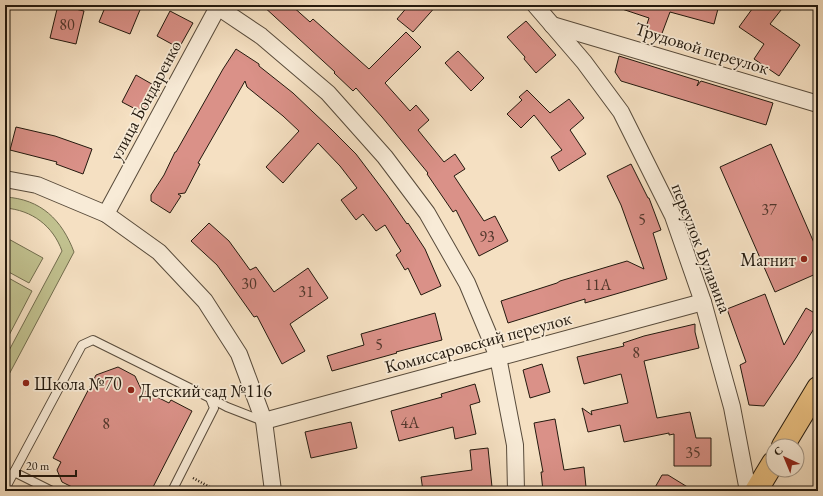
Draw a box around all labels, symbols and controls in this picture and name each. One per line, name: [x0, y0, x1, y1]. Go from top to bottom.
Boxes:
house number: 80: [59, 14, 75, 35]
street label: Трудовой переулок: [632, 17, 772, 79]
street label: улица Бондаренко: [104, 36, 186, 164]
street label: переулок Булавина: [667, 180, 738, 317]
house number: 37: [761, 199, 777, 220]
house number: 5: [638, 209, 646, 230]
house number: 93: [479, 226, 495, 247]
place label: Магнит: [740, 248, 797, 271]
marker: Магнит: [799, 254, 809, 264]
house number: 30: [241, 273, 257, 294]
house number: 11А: [585, 274, 612, 295]
house number: 31: [298, 281, 314, 302]
street label: Комиссаровский переулок: [382, 306, 574, 378]
house number: 5: [375, 334, 383, 355]
house number: 8: [632, 342, 640, 363]
place label: Школа №70: [34, 372, 122, 395]
marker: Школа №70: [21, 378, 31, 388]
place label: Детский сад №116: [139, 379, 272, 402]
marker: Детский сад №116: [126, 385, 136, 395]
house number: 4А: [401, 412, 420, 433]
house number: 8: [102, 413, 110, 434]
north arrow: [765, 438, 805, 478]
house number: 35: [685, 442, 701, 463]
text: С: [770, 443, 786, 459]
scale bar: [20, 452, 76, 478]
text: 20 m: [26, 458, 50, 474]

